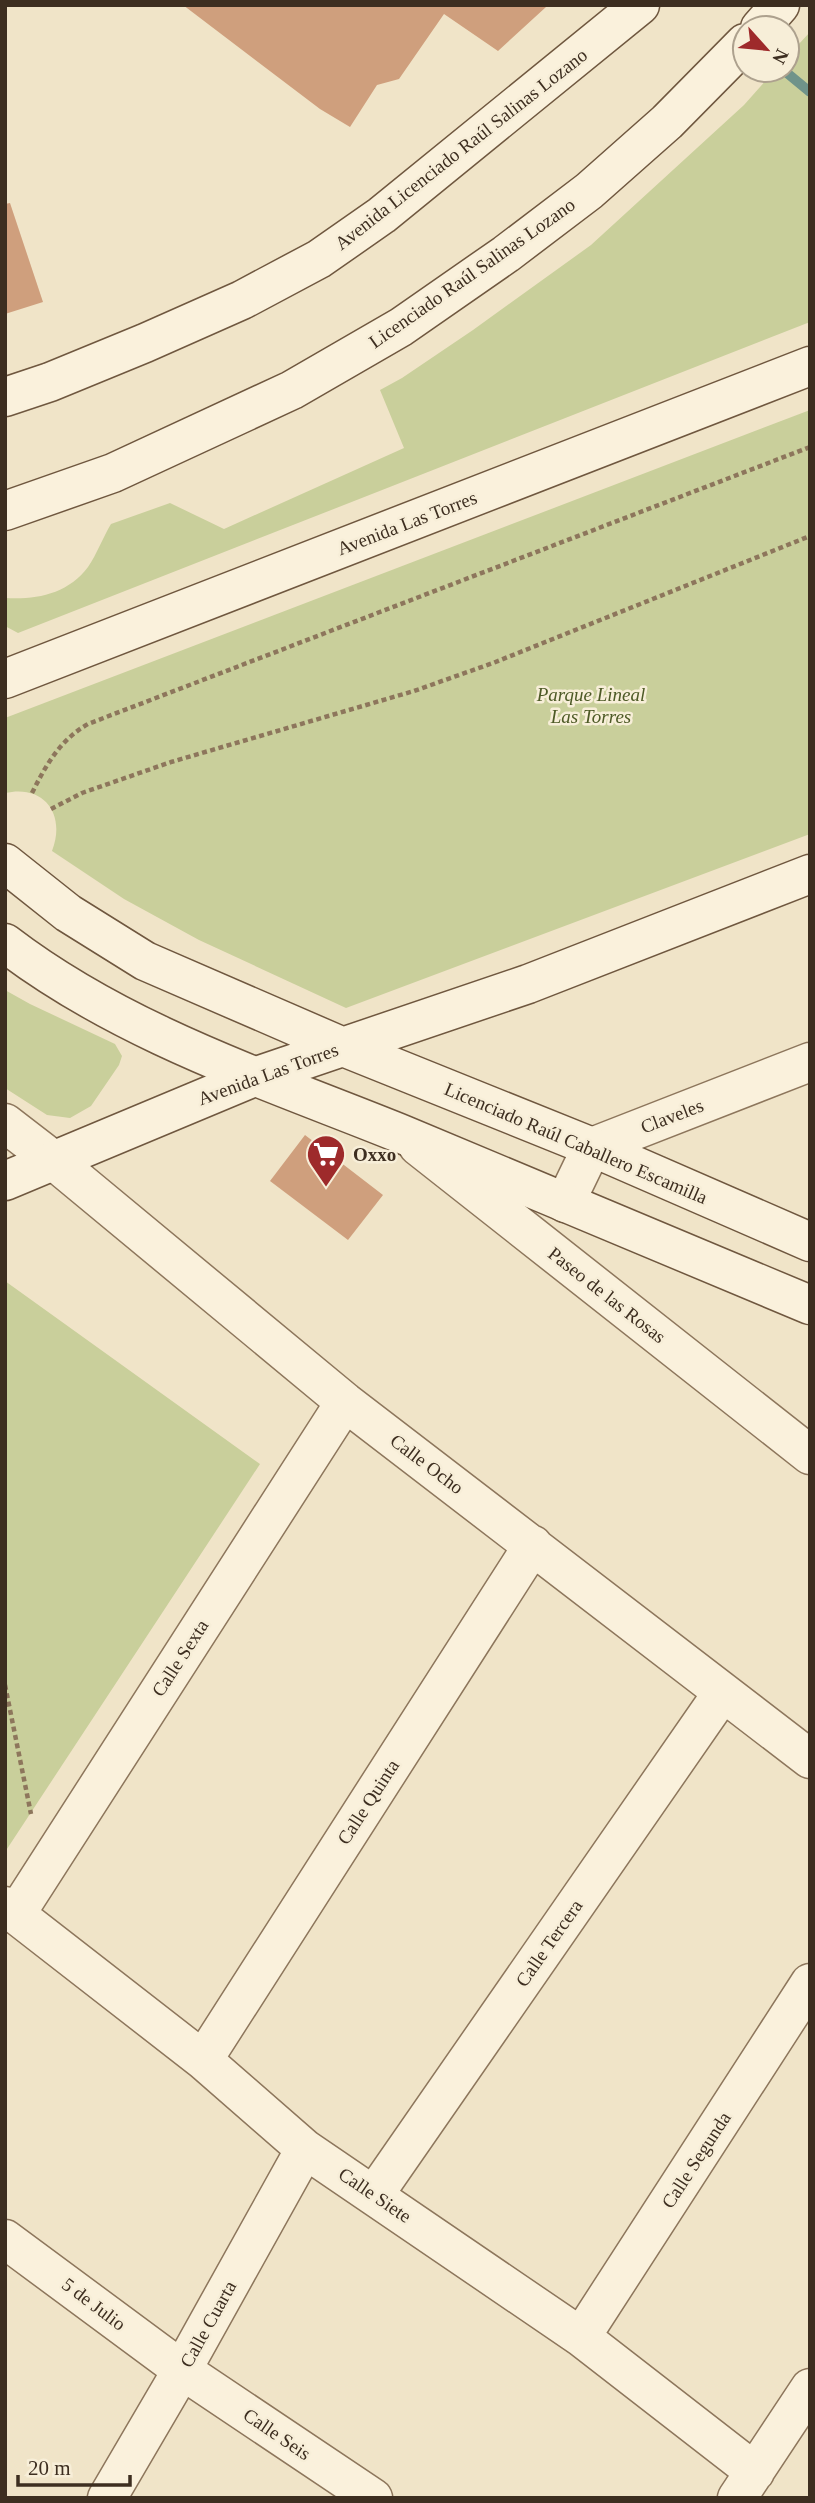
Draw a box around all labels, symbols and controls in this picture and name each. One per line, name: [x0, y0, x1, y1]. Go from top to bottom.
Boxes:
north arrow: [731, 14, 801, 84]
street label: Avenida Licenciado Raúl Salinas Lozano: [331, 44, 591, 254]
text: N: [768, 46, 793, 68]
street label: Licenciado Raúl Salinas Lozano: [365, 194, 579, 352]
street label: Avenida Las Torres: [334, 487, 480, 559]
park label: Parque Lineal Las Torres: [536, 684, 645, 727]
street label: Avenida Las Torres: [195, 1039, 341, 1109]
street label: Licenciado Raúl Caballero Escamilla: [442, 1078, 711, 1208]
street label: Claveles: [638, 1094, 706, 1138]
supermarket icon: Oxxo: [305, 1133, 347, 1188]
place label: Oxxo: [353, 1144, 396, 1165]
street label: Paseo de las Rosas: [544, 1243, 670, 1347]
street label: Calle Ocho: [386, 1430, 468, 1498]
street label: Calle Sexta: [147, 1615, 213, 1700]
street label: Calle Quinta: [333, 1755, 403, 1848]
street label: Calle Tercera: [511, 1895, 587, 1990]
street label: Calle Segunda: [657, 2108, 735, 2212]
street label: Calle Siete: [335, 2163, 415, 2227]
street label: 5 de Julio: [58, 2273, 130, 2335]
street label: Calle Cuarta: [176, 2277, 241, 2371]
street label: Calle Seis: [239, 2404, 315, 2464]
scale bar: [18, 2444, 130, 2488]
text: 20 m: [28, 2456, 71, 2480]

